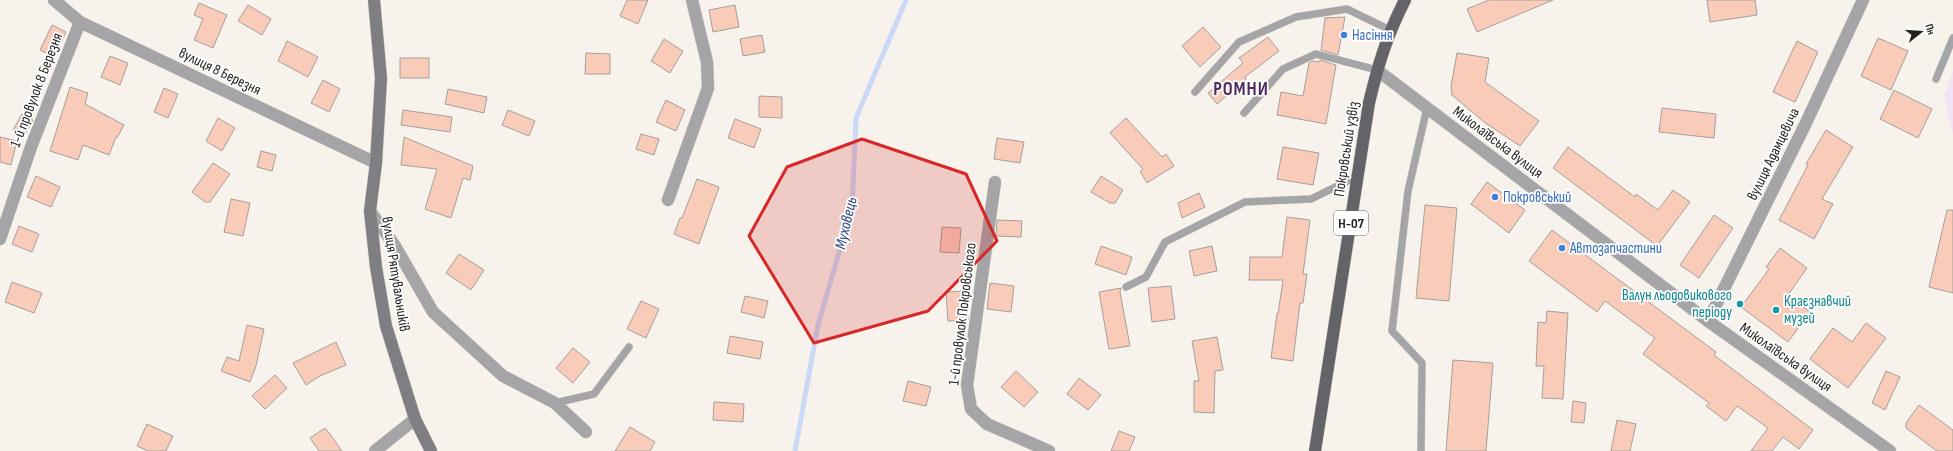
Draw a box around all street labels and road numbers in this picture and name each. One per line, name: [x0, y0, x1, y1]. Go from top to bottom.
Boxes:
street label: 1-й провулок 8 Березня: [6, 30, 67, 150]
street label: вулиця 8 Березня: [175, 43, 264, 100]
street label: Покровський узвіз: [1330, 100, 1363, 198]
street label: Миколаївська вулиця: [1449, 102, 1547, 183]
street label: вулиця Адамцевича: [1743, 105, 1804, 204]
road number: Н-07: [1334, 211, 1368, 235]
street label: вулиця Рятувальників: [377, 215, 414, 333]
street label: 1-й провулок Покровського: [944, 242, 981, 386]
street label: Миколаївська вулиця: [1736, 318, 1836, 396]

